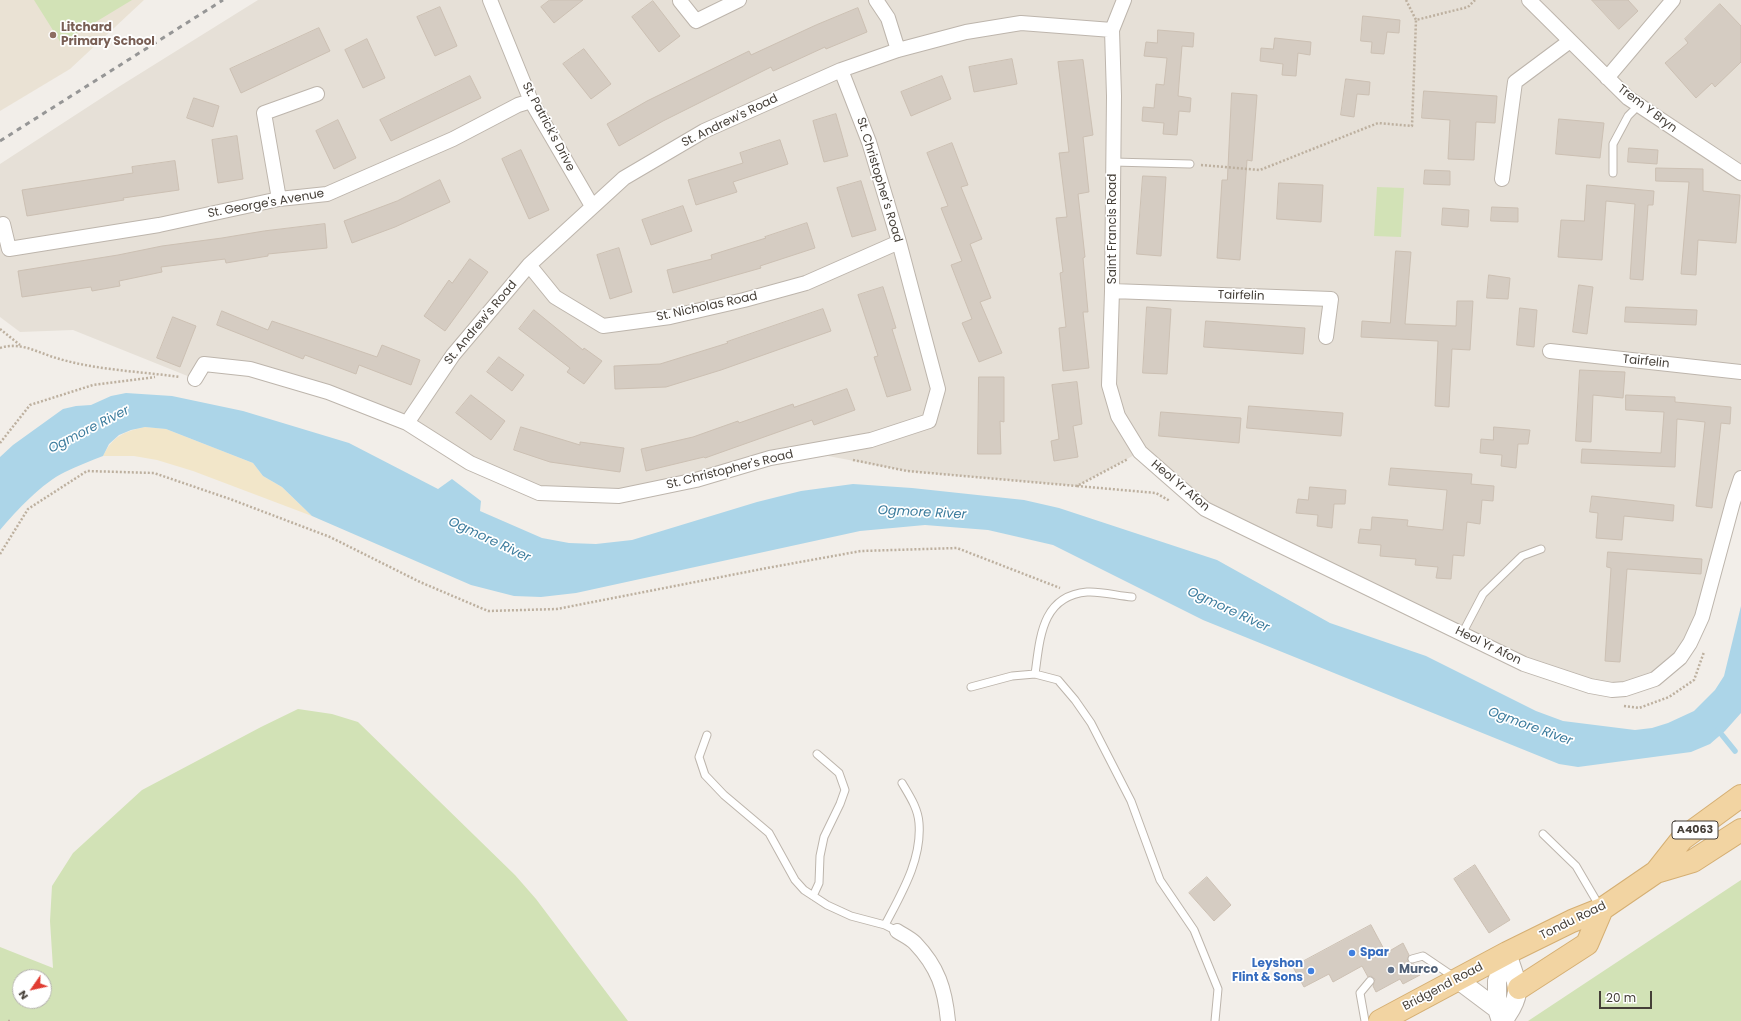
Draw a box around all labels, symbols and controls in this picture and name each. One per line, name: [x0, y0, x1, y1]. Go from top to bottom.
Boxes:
place label: Litchard Primary School: [61, 21, 155, 49]
marker: Litchard Primary School: [48, 30, 58, 40]
street label: St. Patrick's Drive: [518, 80, 578, 174]
street label: Trem Y Bryn: [1615, 82, 1679, 136]
street label: St. Andrew's Road: [680, 91, 780, 151]
street label: St. Christopher's Road: [853, 116, 905, 244]
street label: Saint Francis Road: [1106, 174, 1120, 284]
street label: St. George's Avenue: [207, 187, 325, 221]
street label: St. Andrew's Road: [442, 278, 520, 368]
street label: Tairfelin: [1217, 288, 1265, 304]
street label: St. Nicholas Road: [655, 289, 759, 325]
street label: Tairfelin: [1622, 352, 1670, 372]
water label: Ogmore River: [46, 403, 132, 457]
street label: St. Christopher's Road: [665, 447, 795, 493]
street label: Heol Yr Afon: [1148, 457, 1212, 515]
water label: Ogmore River: [877, 503, 967, 523]
water label: Ogmore River: [445, 514, 533, 566]
water label: Ogmore River: [1184, 584, 1272, 636]
street label: Heol Yr Afon: [1453, 624, 1523, 668]
water label: Ogmore River: [1486, 704, 1574, 750]
road number: A4063: [1672, 821, 1718, 839]
street label: Tondu Road: [1537, 899, 1609, 943]
place label: Spar: [1360, 946, 1389, 960]
marker: Spar: [1347, 948, 1357, 958]
place label: Leyshon Flint & Sons: [1232, 957, 1303, 985]
street label: Bridgend Road: [1400, 960, 1486, 1014]
place label: Murco: [1399, 963, 1438, 977]
marker: Murco: [1386, 965, 1396, 975]
marker: Leyshon Flint & Sons: [1306, 966, 1316, 976]
north arrow: [12, 969, 52, 1009]
scale bar: [1601, 983, 1654, 1009]
text: N: [14, 987, 32, 1003]
text: 20 m: [1606, 989, 1636, 1006]

